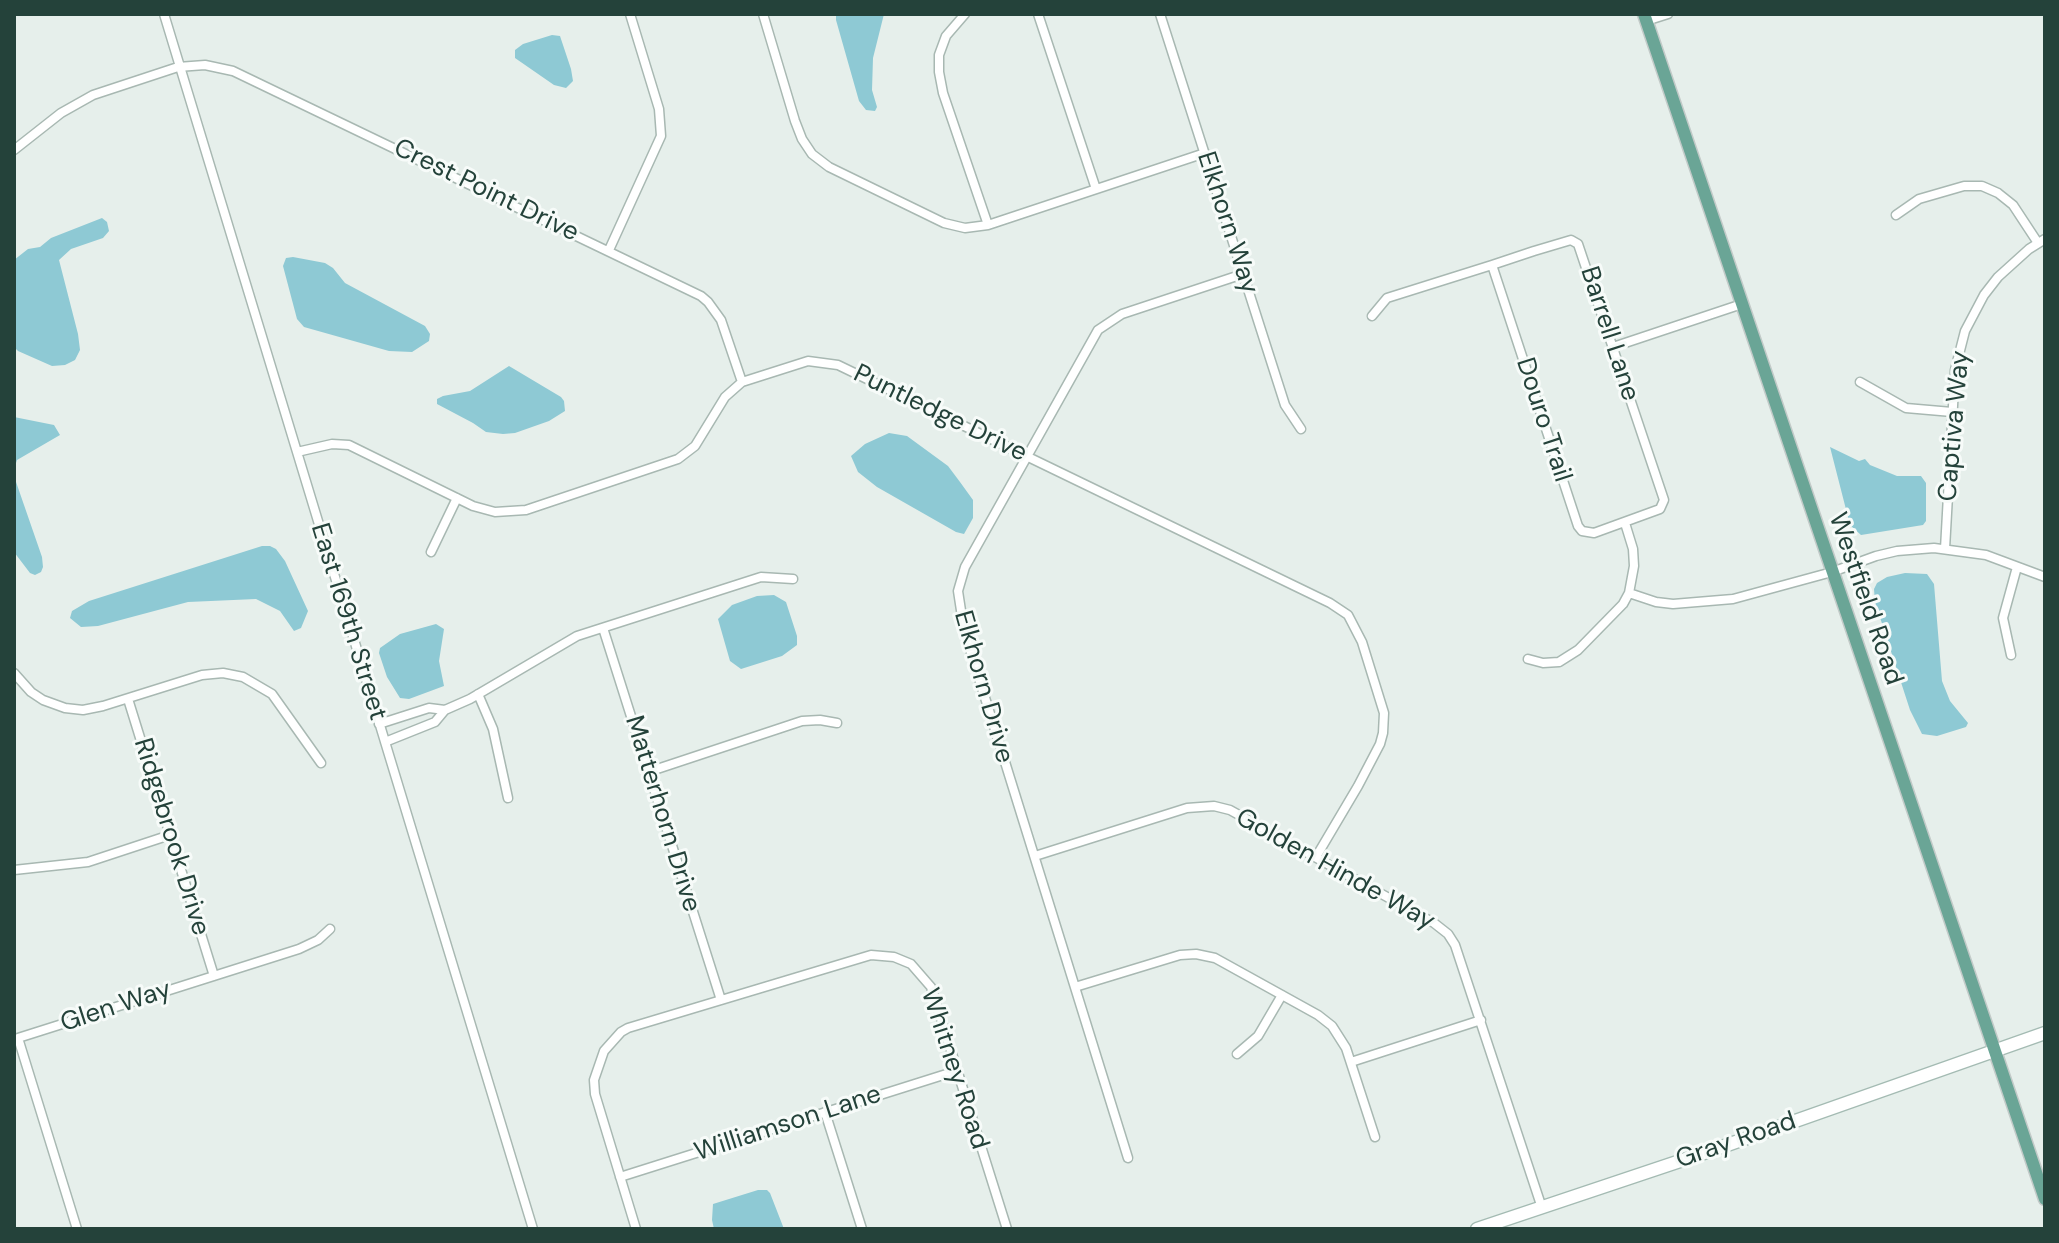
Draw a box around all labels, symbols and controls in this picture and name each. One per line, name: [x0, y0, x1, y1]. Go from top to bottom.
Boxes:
street label: Crest Point Drive: [389, 133, 583, 249]
street label: Elkhorn Way: [1189, 148, 1265, 298]
street label: Barrell Lane: [1573, 263, 1645, 405]
street label: Captiva Way: [1933, 349, 1977, 503]
street label: Douro Trail: [1508, 354, 1578, 486]
street label: Puntledge Drive: [848, 359, 1032, 469]
street label: Westfield Road: [1821, 509, 1909, 689]
street label: East 169th Street: [303, 520, 393, 724]
street label: Elkhorn Drive: [946, 607, 1020, 767]
street label: Matterhorn Drive: [617, 712, 707, 916]
street label: Ridgebrook Drive: [126, 735, 216, 939]
street label: Golden Hinde Way: [1230, 802, 1440, 938]
street label: Glen Way: [57, 975, 175, 1039]
street label: Whitney Road: [913, 984, 995, 1154]
street label: Williamson Lane: [691, 1079, 885, 1169]
street label: Gray Road: [1672, 1106, 1800, 1176]

